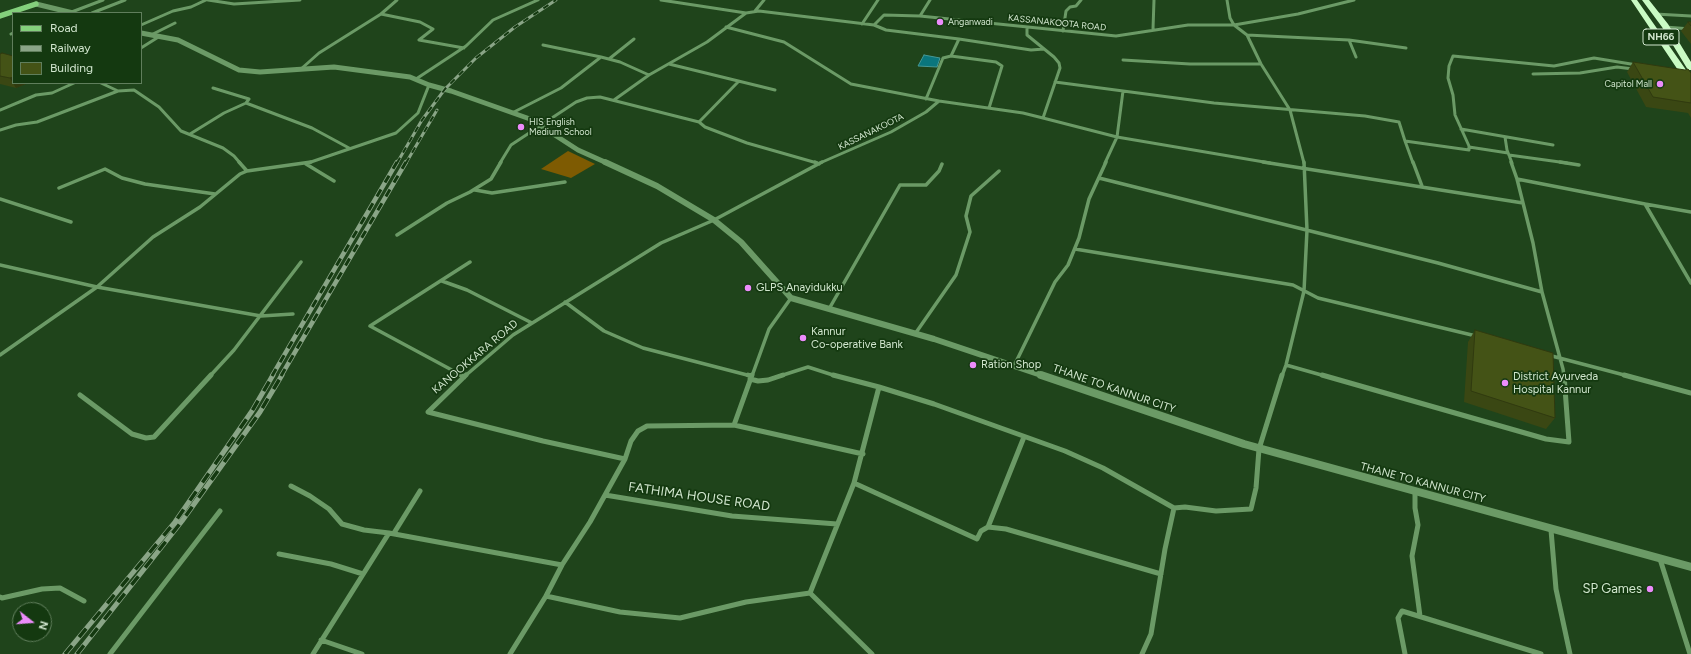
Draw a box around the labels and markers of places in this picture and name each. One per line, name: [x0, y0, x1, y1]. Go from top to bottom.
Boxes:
marker: Anganwadi: [935, 17, 945, 27]
place label: Anganwadi: [948, 17, 993, 27]
place label: Capitol Mall: [1605, 79, 1652, 89]
marker: Capitol Mall: [1655, 79, 1665, 89]
place label: HIS English Medium School: [529, 117, 592, 138]
marker: HIS English Medium School: [516, 122, 526, 132]
place label: GLPS Anayidukku: [756, 281, 843, 295]
marker: GLPS Anayidukku: [743, 283, 753, 293]
place label: Kannur Co-operative Bank: [811, 325, 903, 351]
marker: Kannur Co-operative Bank: [798, 333, 808, 343]
place label: Ration Shop: [981, 358, 1041, 372]
marker: Ration Shop: [968, 360, 978, 370]
place label: District Ayurveda Hospital Kannur: [1513, 370, 1598, 396]
marker: District Ayurveda Hospital Kannur: [1500, 378, 1510, 388]
place label: SP Games: [1583, 581, 1642, 597]
marker: SP Games: [1645, 584, 1655, 594]

